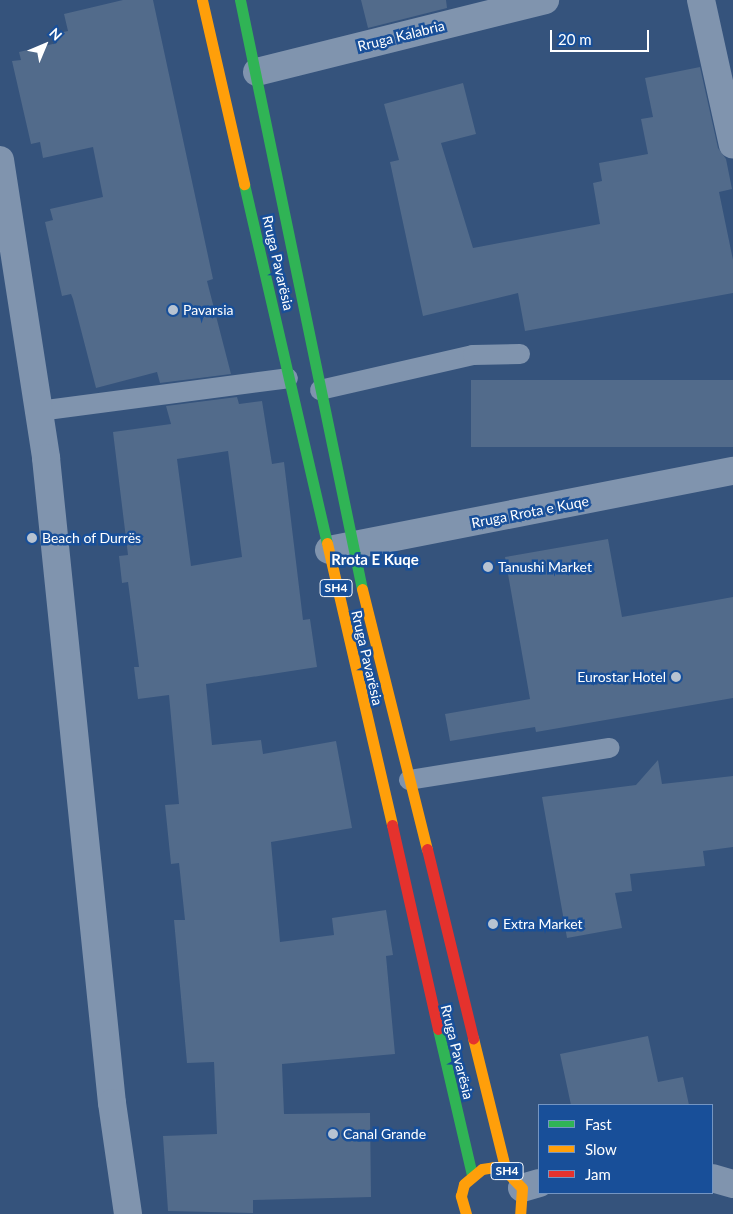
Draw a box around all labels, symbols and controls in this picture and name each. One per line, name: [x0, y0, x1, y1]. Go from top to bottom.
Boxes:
street label: Rruga Kalabria: [356, 17, 446, 55]
north arrow: [20, 20, 70, 70]
scale bar: [553, 20, 652, 52]
text: N: [46, 24, 66, 44]
text: 20 m: [558, 30, 592, 48]
street label: Rruga Pavarësia: [259, 214, 297, 312]
place label: Pavarsia: [183, 302, 233, 318]
marker: Pavarsia: [167, 304, 179, 316]
street label: Rruga Rrota e Kuqe: [470, 492, 590, 532]
place label: Beach of Durrës: [42, 530, 141, 546]
marker: Beach of Durrës: [26, 532, 38, 544]
district label: Rrota E Kuqe: [331, 551, 419, 569]
place label: Tanushi Market: [498, 559, 592, 575]
marker: Tanushi Market: [482, 561, 494, 573]
road number: SH4: [318, 578, 354, 598]
street label: Rruga Pavarësia: [348, 609, 386, 707]
place label: Eurostar Hotel: [577, 669, 666, 685]
marker: Eurostar Hotel: [670, 671, 682, 683]
place label: Extra Market: [503, 916, 583, 932]
marker: Extra Market: [487, 918, 499, 930]
street label: Rruga Pavarësia: [437, 1003, 477, 1101]
legend: [538, 1104, 713, 1194]
text: Fast: [585, 1115, 612, 1133]
place label: Canal Grande: [343, 1126, 426, 1142]
marker: Canal Grande: [327, 1128, 339, 1140]
text: Slow: [585, 1140, 617, 1158]
road number: SH4: [490, 1162, 524, 1180]
text: Jam: [585, 1165, 611, 1183]

